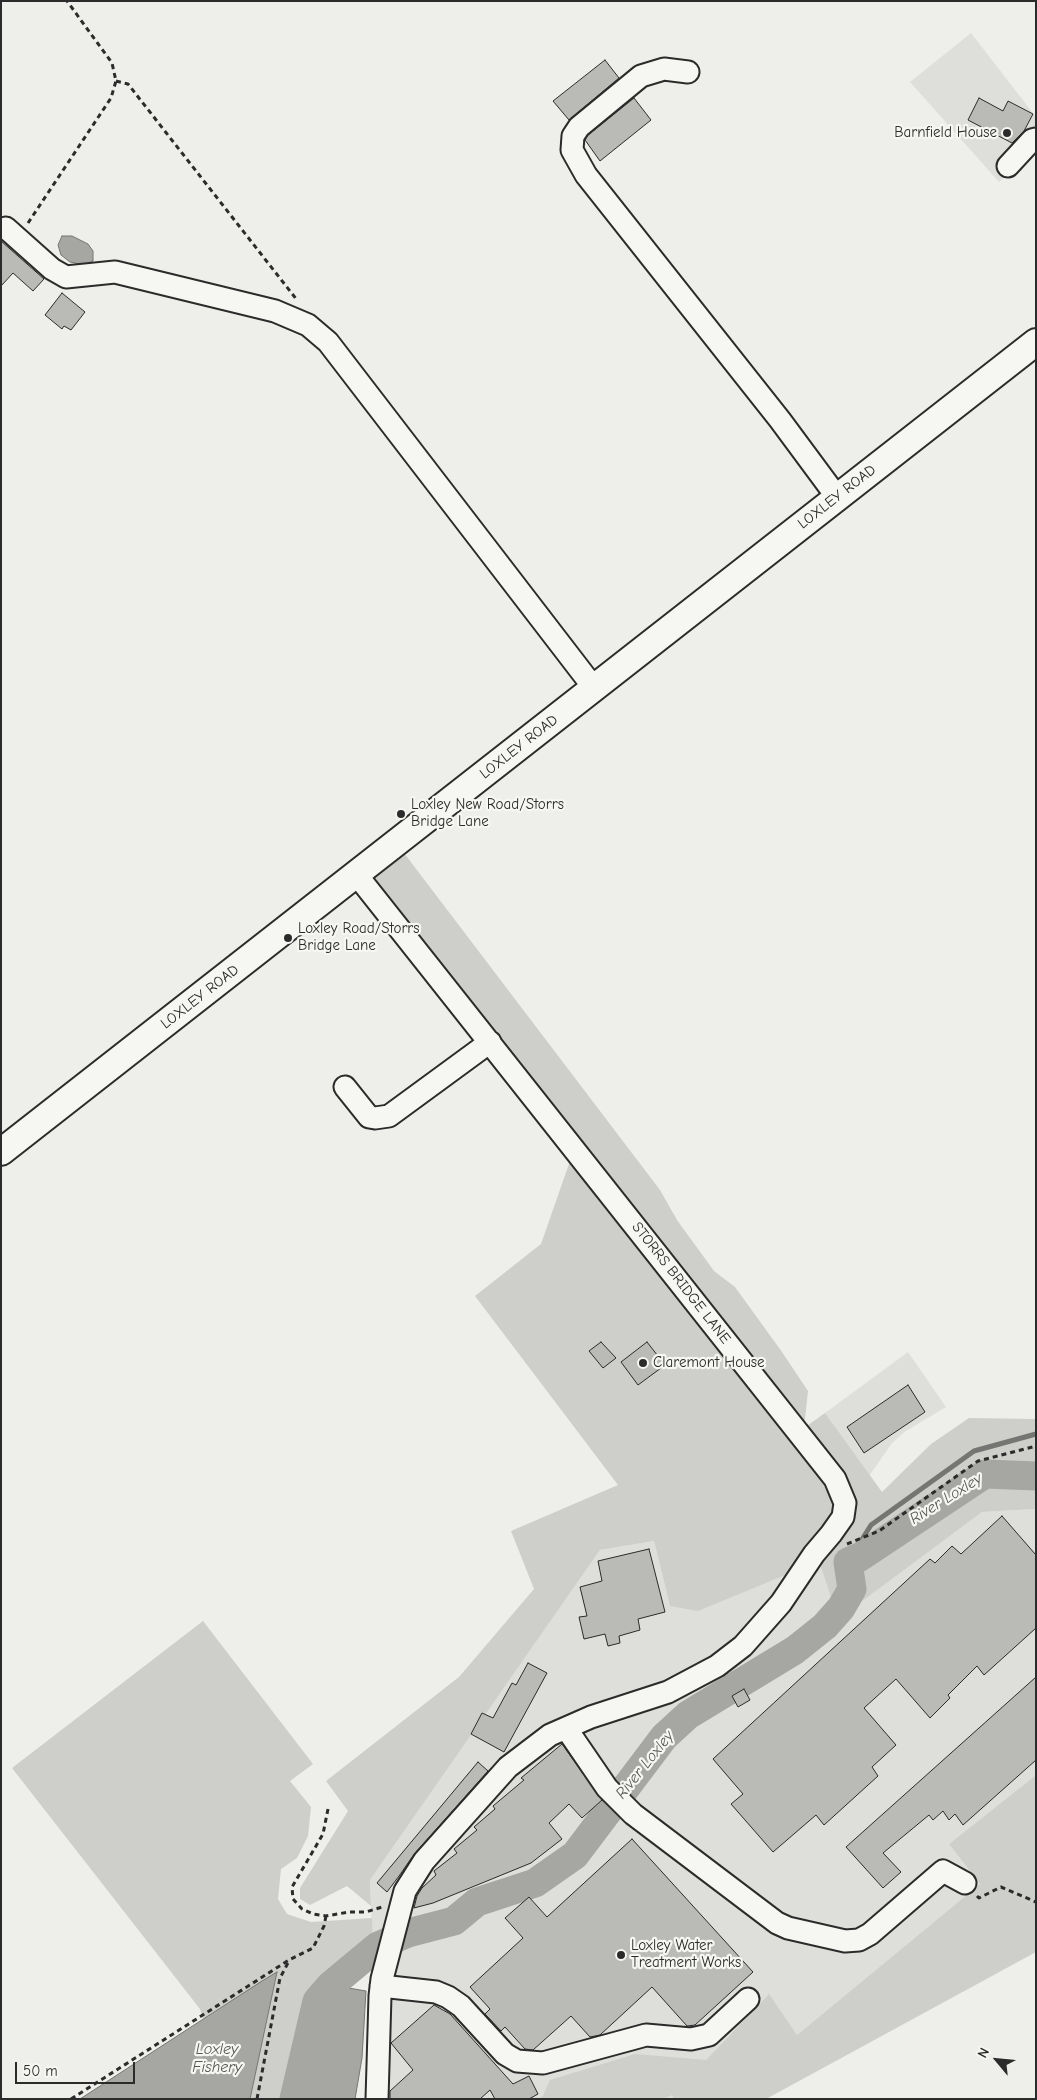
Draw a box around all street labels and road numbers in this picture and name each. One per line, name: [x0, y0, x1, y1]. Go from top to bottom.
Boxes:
street label: LOXLEY ROAD: [794, 461, 880, 533]
street label: LOXLEY ROAD: [476, 711, 562, 783]
street label: LOXLEY ROAD: [157, 961, 243, 1033]
street label: STORRS BRIDGE LANE: [628, 1219, 734, 1347]

